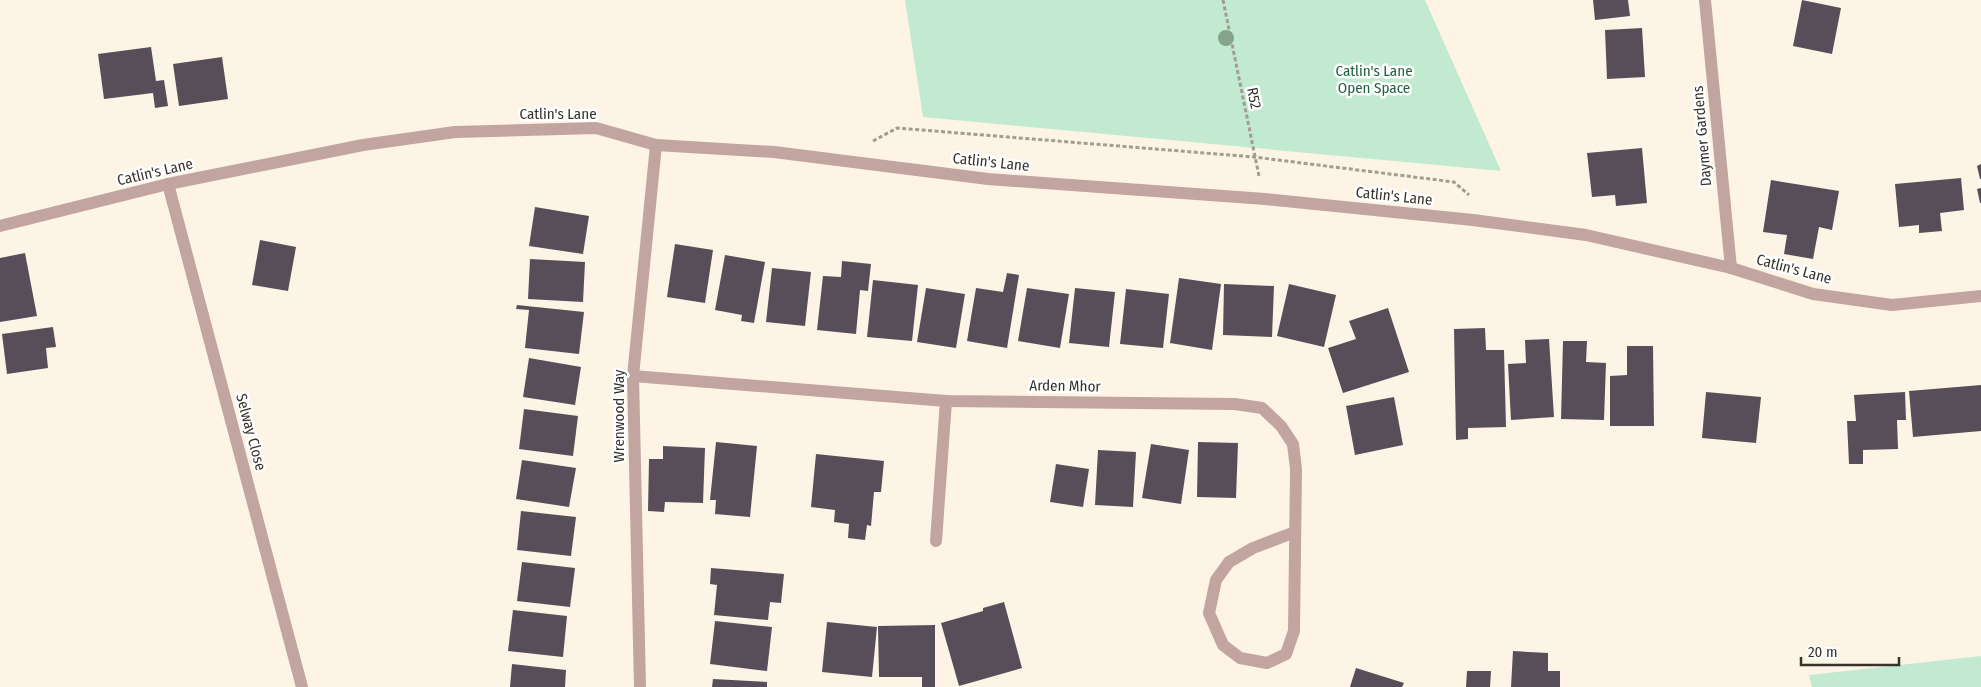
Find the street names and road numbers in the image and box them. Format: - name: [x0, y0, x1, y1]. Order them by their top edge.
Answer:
- street label: Daymer Gardens: [1689, 85, 1715, 187]
- street label: R52: [1243, 86, 1265, 111]
- street label: Catlin's Lane: [519, 105, 597, 123]
- street label: Catlin's Lane: [952, 149, 1030, 175]
- street label: Catlin's Lane: [115, 155, 195, 189]
- street label: Catlin's Lane: [1355, 183, 1433, 209]
- street label: Catlin's Lane: [1754, 250, 1834, 288]
- street label: Wrenwood Way: [610, 369, 628, 463]
- street label: Arden Mhor: [1029, 376, 1102, 396]
- street label: Selway Close: [232, 392, 270, 472]

